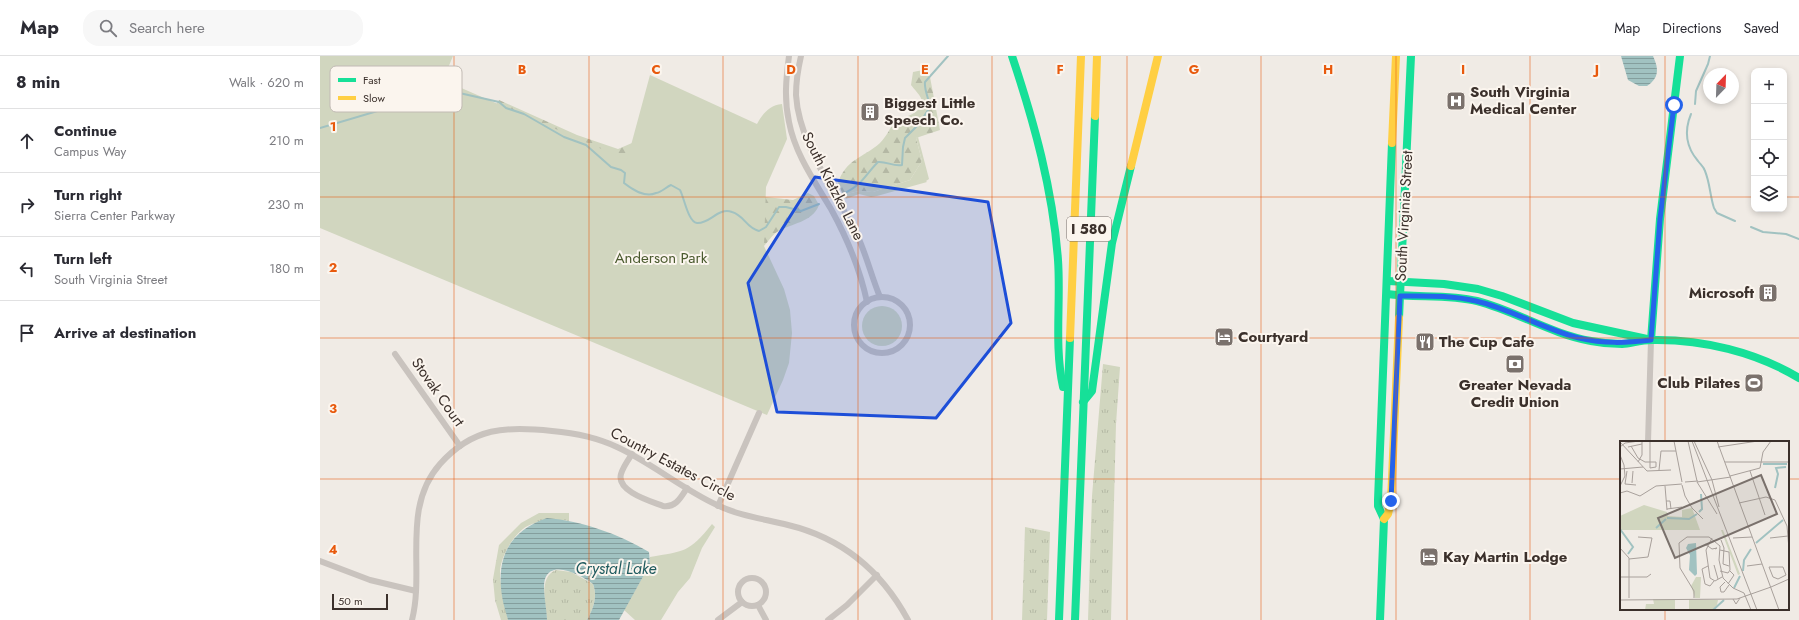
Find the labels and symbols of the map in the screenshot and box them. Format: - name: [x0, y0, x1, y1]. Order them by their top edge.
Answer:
- text: B: [518, 60, 527, 79]
- text: C: [651, 60, 661, 79]
- text: D: [786, 60, 796, 79]
- text: E: [921, 60, 929, 79]
- text: F: [1056, 60, 1064, 79]
- text: G: [1189, 60, 1200, 79]
- text: H: [1323, 60, 1333, 79]
- text: I: [1461, 60, 1465, 79]
- text: J: [1592, 60, 1599, 79]
- legend: [330, 66, 462, 112]
- north arrow: [1703, 68, 1739, 104]
- text: Fast: [363, 72, 381, 88]
- place label: South Virginia Medical Center: [1470, 81, 1578, 120]
- text: Slow: [363, 90, 385, 106]
- hospital icon: South Virginia Medical Center: [1445, 90, 1467, 112]
- place label: Biggest Little Speech Co.: [884, 92, 976, 131]
- route start: [1665, 96, 1683, 114]
- building icon: Biggest Little Speech Co.: [859, 101, 881, 123]
- text: 1: [330, 117, 336, 136]
- street label: South Kietzke Lane: [796, 128, 870, 244]
- street label: South Virginia Street: [1390, 150, 1418, 282]
- road number: I 580: [1067, 217, 1111, 241]
- park label: Anderson Park: [615, 247, 708, 269]
- text: 2: [329, 258, 337, 277]
- place label: Microsoft: [1689, 282, 1754, 304]
- building icon: Microsoft: [1757, 282, 1779, 304]
- hotel icon: Courtyard: [1213, 326, 1235, 348]
- place label: Courtyard: [1238, 326, 1308, 348]
- restaurant icon: The Cup Cafe: [1414, 331, 1436, 353]
- place label: The Cup Cafe: [1439, 331, 1535, 353]
- street label: Stovak Court: [406, 353, 470, 431]
- bank icon: Greater Nevada Credit Union: [1504, 353, 1526, 375]
- place label: Club Pilates: [1657, 372, 1740, 394]
- sports icon: Club Pilates: [1743, 372, 1765, 394]
- place label: Greater Nevada Credit Union: [1459, 374, 1571, 413]
- text: 3: [329, 399, 337, 418]
- street label: Country Estates Circle: [606, 422, 740, 506]
- inset map: [1620, 441, 1789, 610]
- route end: [1382, 492, 1400, 510]
- text: 4: [328, 540, 338, 559]
- hotel icon: Kay Martin Lodge: [1418, 546, 1440, 568]
- place label: Kay Martin Lodge: [1443, 546, 1568, 568]
- water label: Crystal Lake: [576, 557, 656, 580]
- scale bar: [332, 592, 388, 611]

